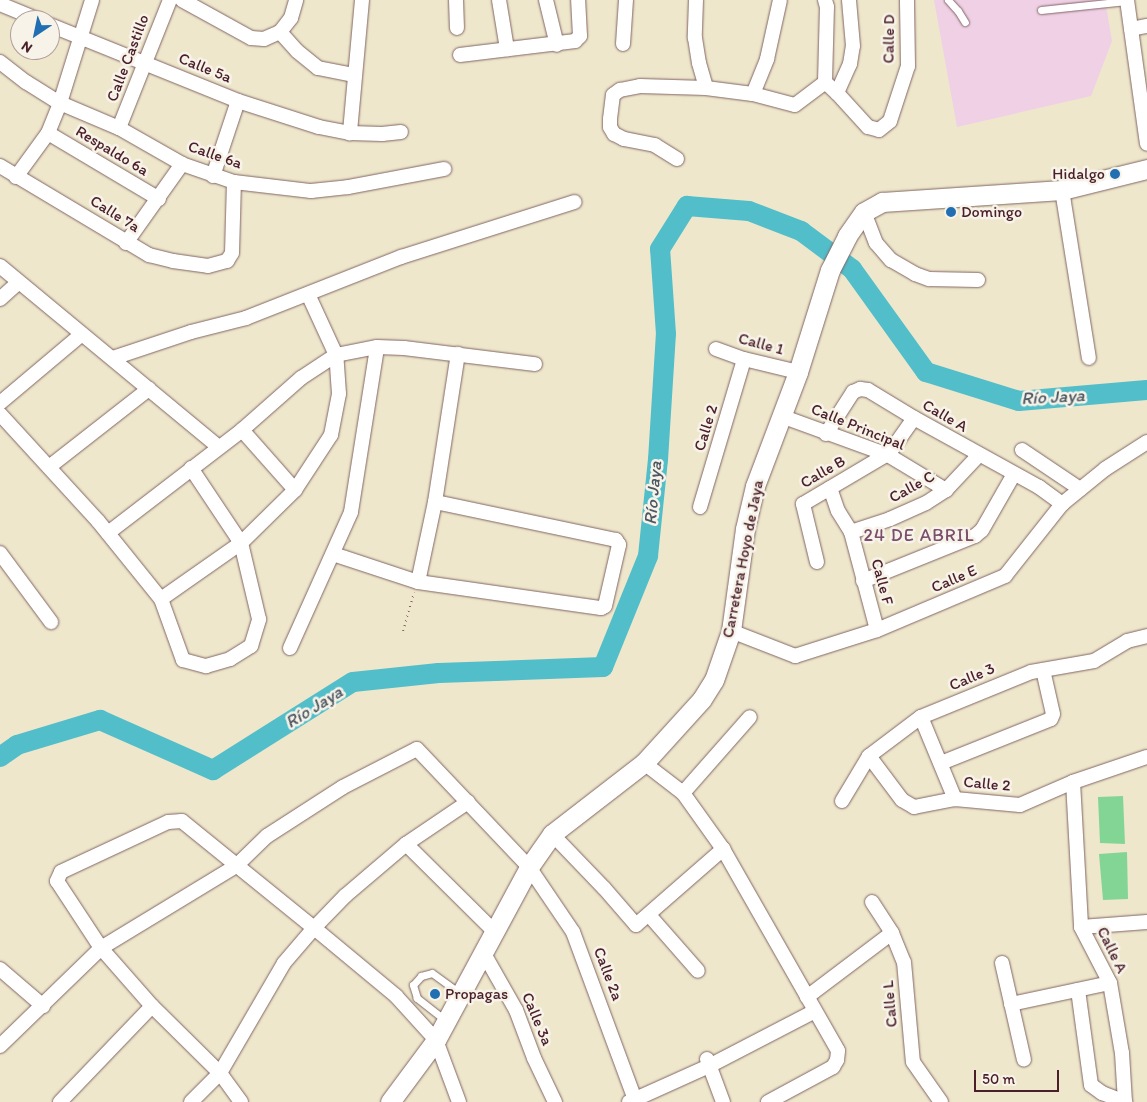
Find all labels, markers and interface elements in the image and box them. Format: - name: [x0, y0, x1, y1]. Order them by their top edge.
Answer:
- north arrow: [10, 10, 60, 60]
- street label: Calle Castillo: [103, 12, 153, 104]
- street label: Calle D: [879, 14, 899, 64]
- text: N: [18, 37, 36, 57]
- street label: Calle 5a: [176, 49, 234, 87]
- street label: Respaldo 6a: [72, 122, 152, 180]
- street label: Calle 6a: [186, 137, 244, 173]
- place label: Hidalgo: [1052, 164, 1105, 184]
- marker: Hidalgo: [1109, 168, 1121, 180]
- street label: Calle 7a: [87, 191, 143, 237]
- place label: Domingo: [961, 202, 1022, 222]
- marker: Domingo: [945, 206, 957, 218]
- street label: Calle 1: [736, 329, 786, 359]
- water label: Río Jaya: [1021, 385, 1085, 409]
- street label: Calle A: [919, 395, 971, 437]
- street label: Calle Principal: [808, 399, 908, 455]
- street label: Calle 2: [690, 403, 722, 453]
- street label: Calle B: [797, 451, 849, 493]
- water label: Río Jaya: [639, 460, 667, 526]
- street label: Calle C: [886, 467, 938, 507]
- street label: Carretera Hoyo de Jaya: [718, 479, 768, 639]
- district label: 24 DE ABRIL: [863, 524, 975, 546]
- street label: Calle F: [867, 557, 897, 607]
- street label: Calle E: [928, 561, 980, 597]
- street label: Calle 3: [946, 659, 998, 695]
- water label: Río Jaya: [281, 681, 347, 733]
- street label: Calle 2: [963, 772, 1011, 796]
- street label: Calle A: [1093, 924, 1131, 976]
- street label: Calle 2a: [589, 945, 627, 1003]
- street label: Calle L: [878, 980, 902, 1028]
- place label: Propagas: [445, 984, 508, 1004]
- marker: Propagas: [429, 988, 441, 1000]
- street label: Calle 3a: [517, 990, 557, 1048]
- scale bar: [977, 1060, 1062, 1092]
- text: 50 m: [982, 1070, 1015, 1088]

